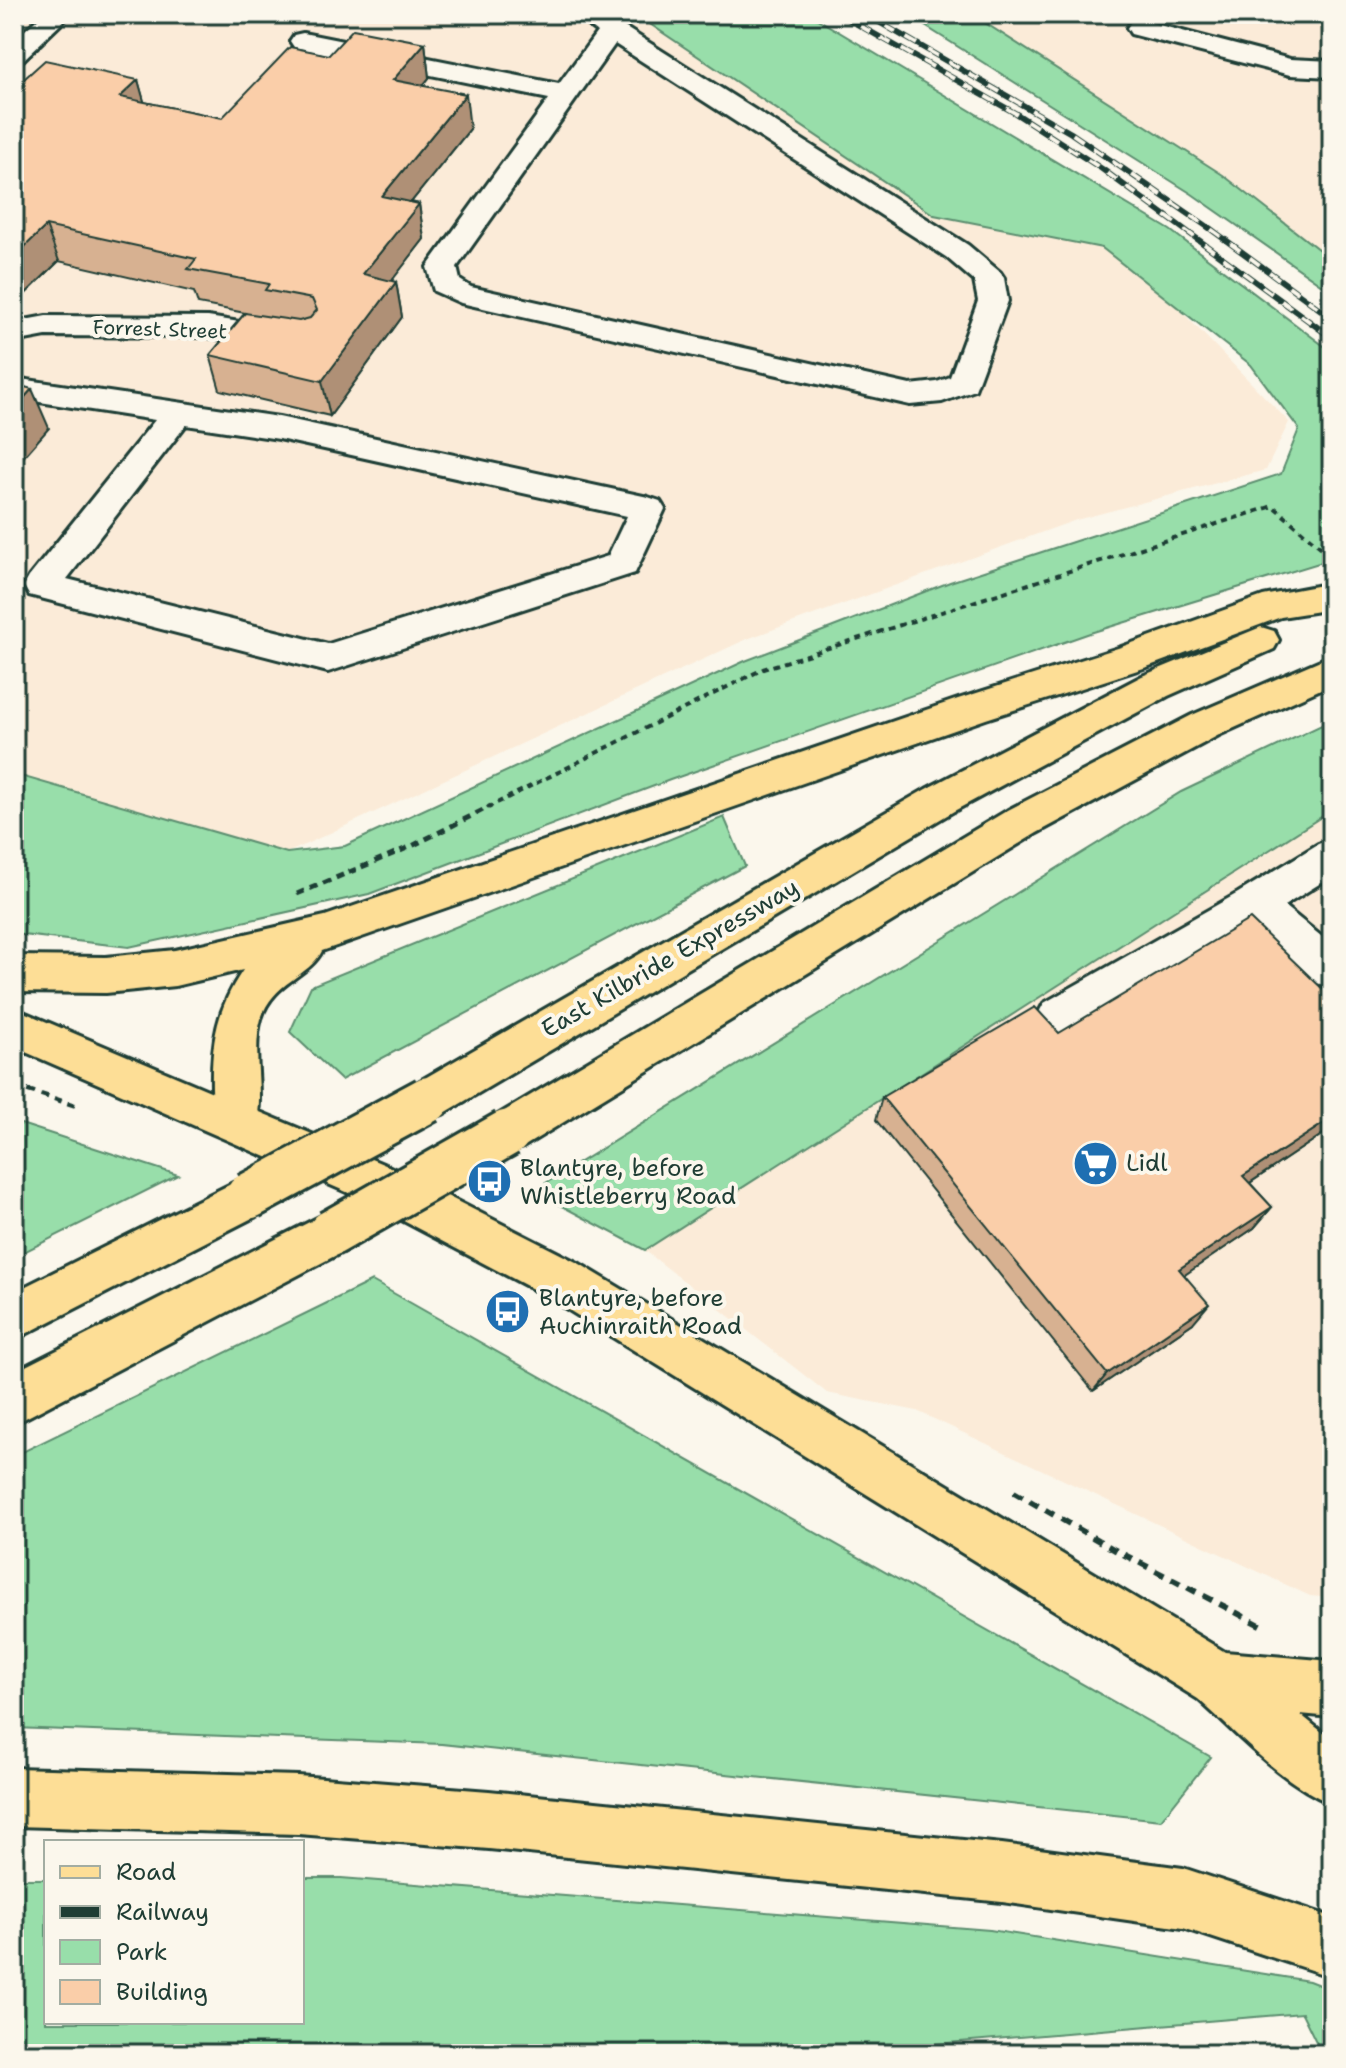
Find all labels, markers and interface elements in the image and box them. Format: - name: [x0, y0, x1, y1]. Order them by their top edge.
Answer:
- street label: Forrest Street: [92, 314, 228, 344]
- street label: East Kilbride Expressway: [536, 871, 804, 1045]
- supermarket icon: Lidl: [1071, 1139, 1119, 1187]
- place label: Lidl: [1126, 1147, 1168, 1179]
- place label: Blantyre, before Whistleberry Road: [520, 1152, 736, 1212]
- bus stop icon: Blantyre, before Whistleberry Road: [465, 1158, 513, 1206]
- place label: Blantyre, before Auchinraith Road: [539, 1282, 742, 1342]
- bus stop icon: Blantyre, before Auchinraith Road: [484, 1288, 532, 1336]
- legend: [44, 1840, 304, 2024]
- text: Road: [116, 1856, 176, 1888]
- text: Railway: [116, 1896, 209, 1928]
- text: Park: [116, 1936, 168, 1968]
- text: Building: [116, 1976, 208, 2008]

